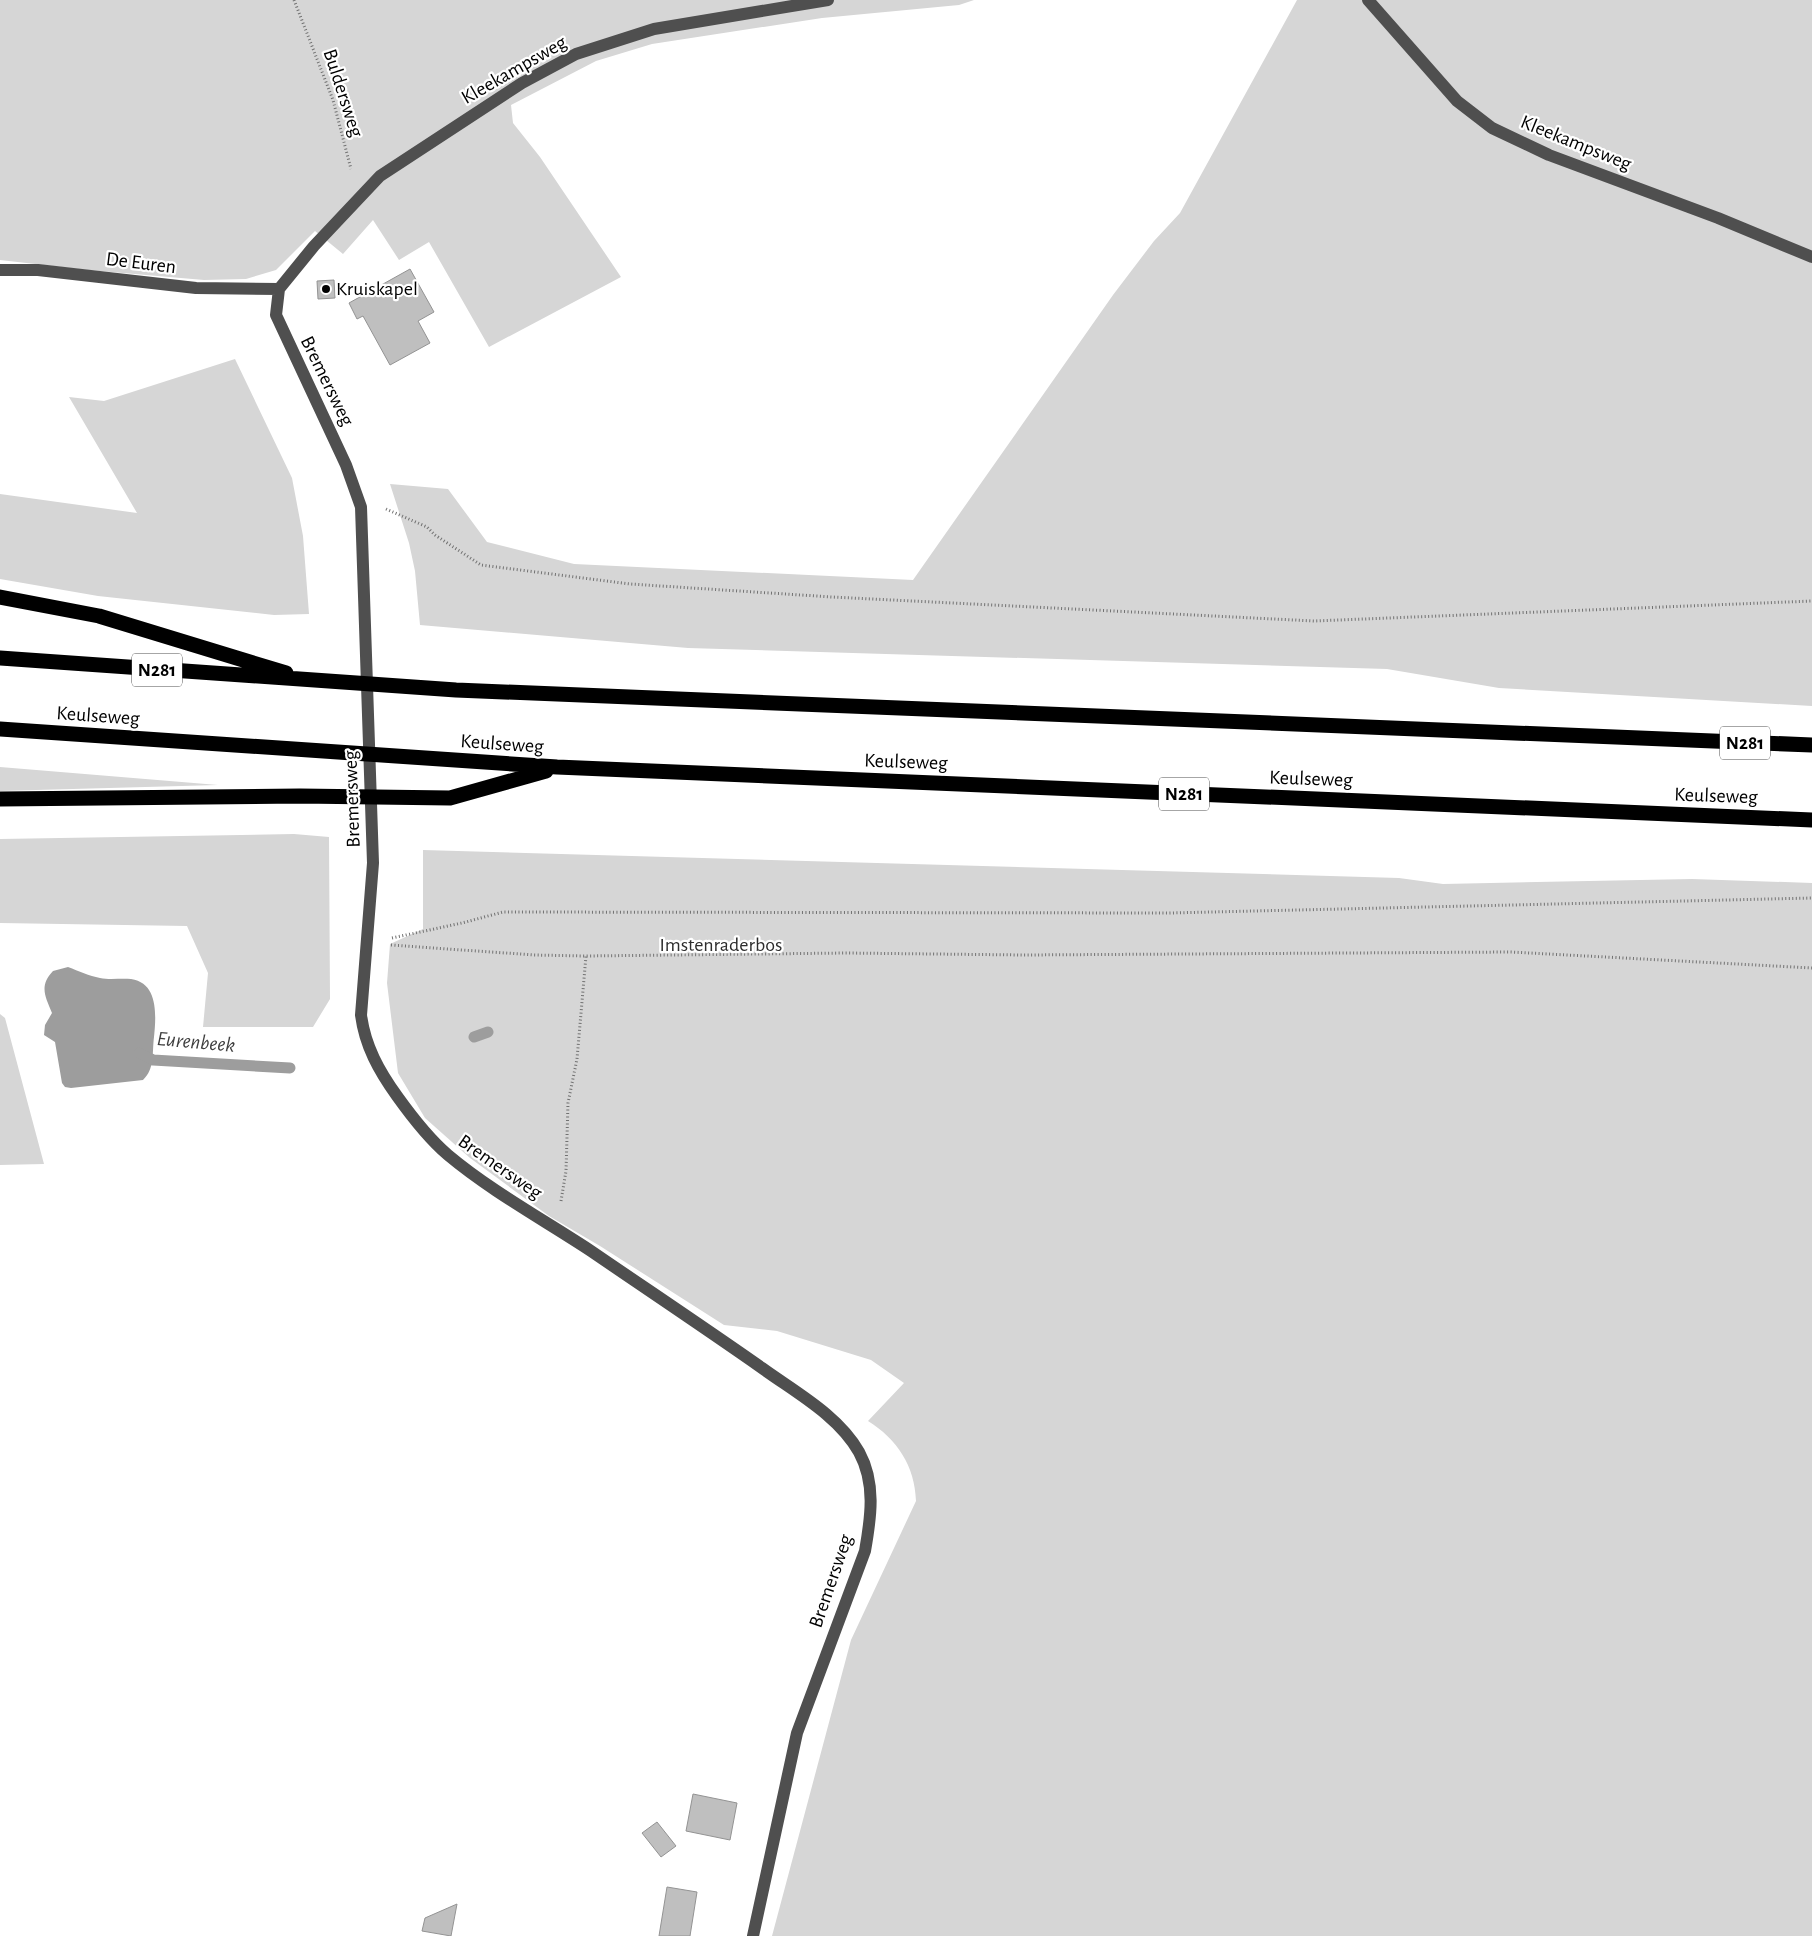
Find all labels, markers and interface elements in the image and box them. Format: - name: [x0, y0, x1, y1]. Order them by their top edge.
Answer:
- street label: Kleekampsweg: [458, 32, 570, 108]
- street label: Buldersweg: [319, 47, 367, 140]
- street label: Kleekampsweg: [1518, 112, 1635, 174]
- street label: De Euren: [105, 249, 177, 277]
- place label: Kruiskapel: [336, 279, 418, 299]
- marker: Kruiskapel: [320, 283, 332, 295]
- street label: Bremersweg: [297, 333, 357, 429]
- road number: N281: [132, 654, 182, 686]
- street label: Keulseweg: [56, 703, 141, 729]
- road number: N281: [1720, 726, 1770, 760]
- street label: Keulseweg: [460, 731, 545, 757]
- street label: Bremersweg: [340, 750, 364, 848]
- street label: Keulseweg: [864, 751, 948, 773]
- street label: Keulseweg: [1269, 768, 1353, 790]
- road number: N281: [1159, 778, 1209, 811]
- street label: Keulseweg: [1674, 785, 1758, 807]
- park label: Imstenraderbos: [659, 935, 783, 955]
- water label: Eurenbeek: [156, 1028, 236, 1056]
- street label: Bremersweg: [454, 1131, 546, 1203]
- street label: Bremersweg: [806, 1532, 856, 1630]

